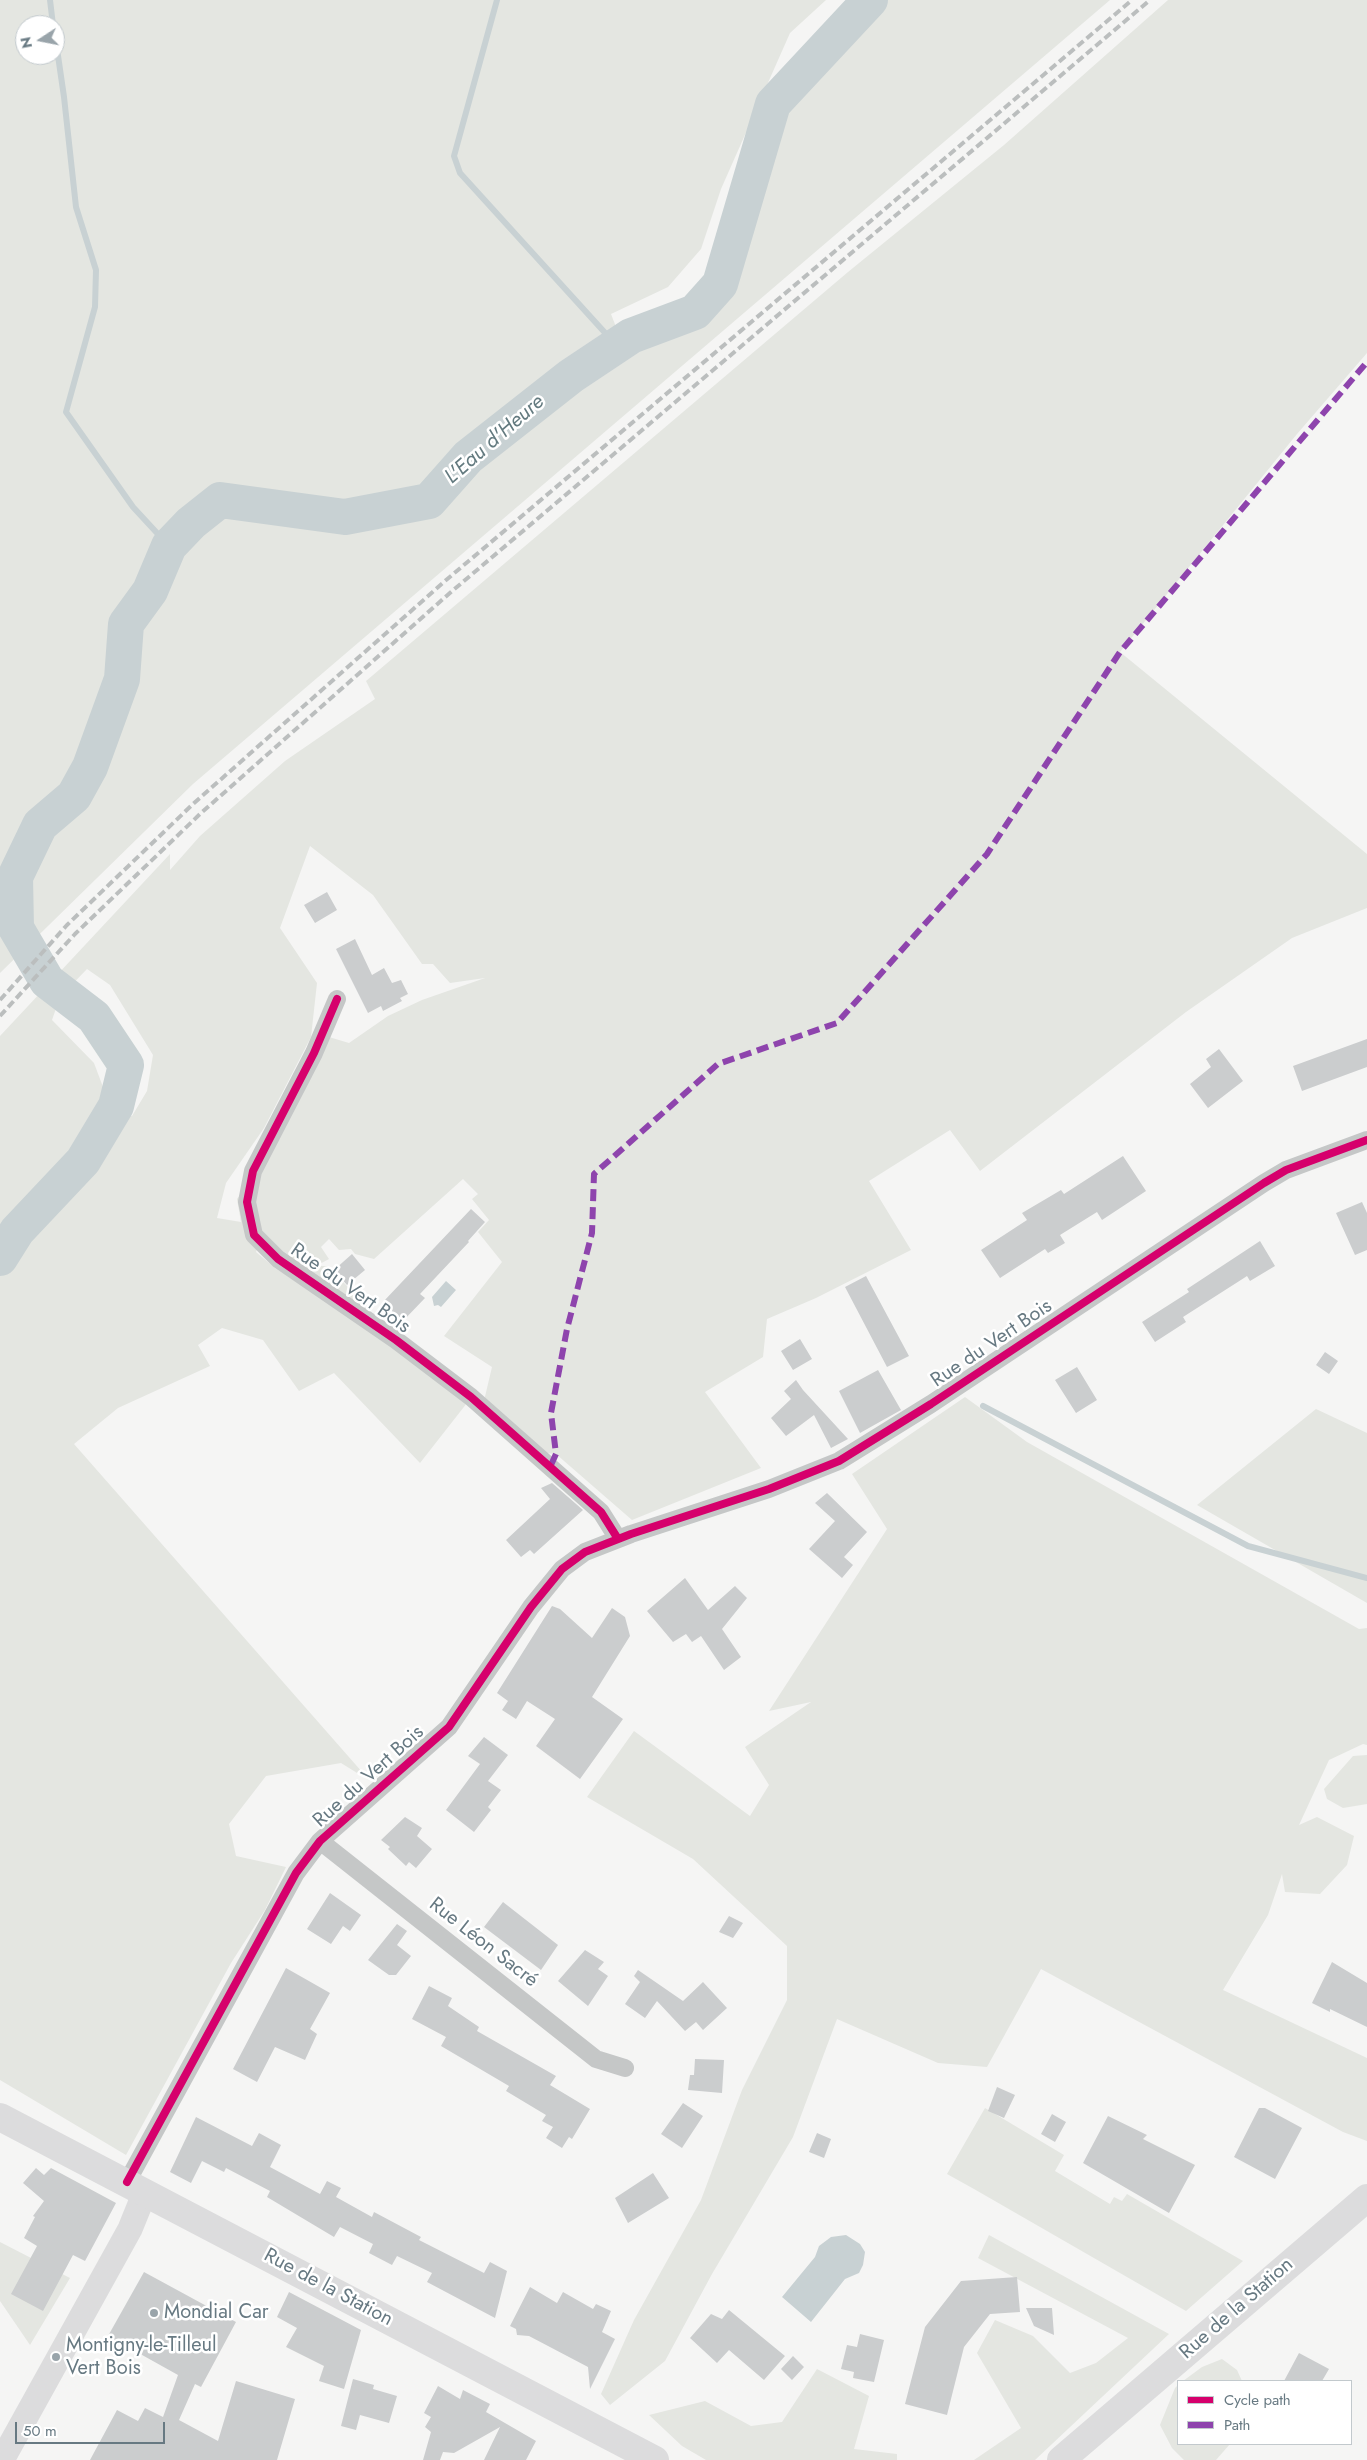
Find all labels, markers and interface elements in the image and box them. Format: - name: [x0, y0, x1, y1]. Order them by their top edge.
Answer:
- north arrow: [15, 15, 65, 65]
- text: N: [15, 35, 37, 50]
- water label: L'Eau d'Heure: [440, 390, 550, 490]
- street label: Rue du Vert Bois: [285, 1239, 415, 1339]
- street label: Rue du Vert Bois: [927, 1295, 1057, 1393]
- street label: Rue du Vert Bois: [309, 1721, 429, 1833]
- street label: Rue Léon Sacré: [424, 1893, 542, 1993]
- street label: Rue de la Station: [259, 2244, 397, 2332]
- street label: Rue de la Station: [1175, 2253, 1299, 2365]
- place label: Mondial Car: [164, 2301, 269, 2325]
- marker: Mondial Car: [148, 2307, 160, 2319]
- place label: Montigny-le-Tilleul Vert Bois: [66, 2334, 217, 2381]
- marker: Montigny-le-Tilleul Vert Bois: [50, 2351, 62, 2363]
- legend: [1177, 2380, 1352, 2445]
- text: Cycle path: [1224, 2389, 1291, 2411]
- scale bar: [18, 2412, 168, 2444]
- text: Path: [1224, 2414, 1250, 2436]
- text: 50 m: [23, 2420, 57, 2442]

